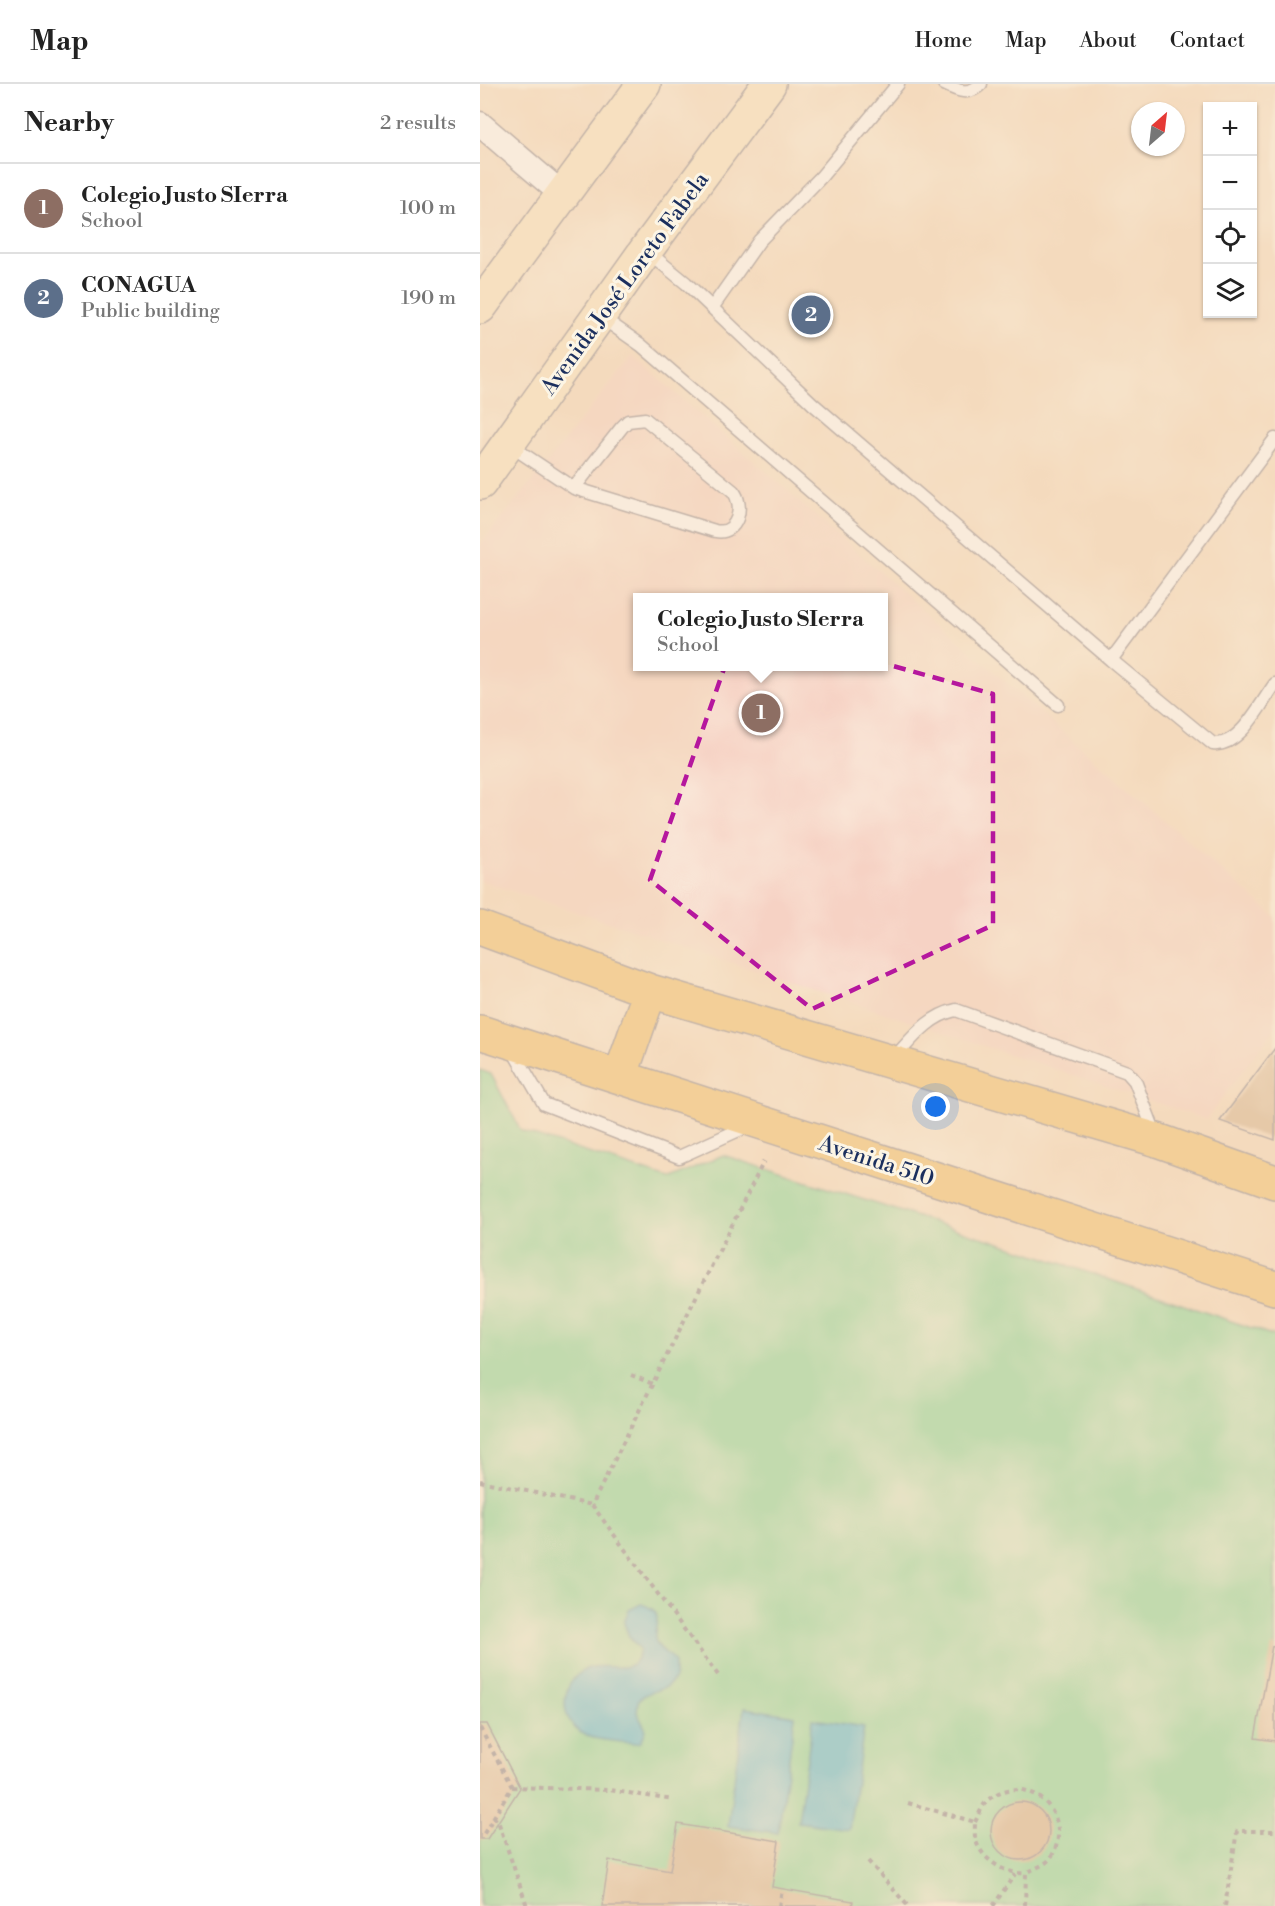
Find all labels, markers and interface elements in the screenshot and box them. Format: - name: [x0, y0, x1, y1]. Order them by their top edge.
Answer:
- text: Map: [30, 24, 89, 59]
- text: Home: [915, 28, 972, 54]
- text: Map: [1005, 28, 1047, 54]
- text: About: [1080, 28, 1137, 54]
- text: Contact: [1170, 28, 1245, 54]
- north arrow: [1131, 102, 1185, 156]
- map controls: [1203, 102, 1257, 318]
- button: +: [1203, 102, 1257, 156]
- text: Nearby: [24, 107, 114, 139]
- text: 2 results: [380, 111, 456, 136]
- button: −: [1203, 156, 1257, 210]
- street label: Avenida José Loreto Fabela: [535, 167, 716, 401]
- text: Colegio Justo SIerra: [81, 182, 288, 209]
- text: 1: [39, 196, 48, 221]
- text: 100 m: [400, 196, 456, 221]
- text: School: [81, 209, 143, 234]
- button: locate: [1203, 210, 1257, 264]
- button: layers: [1203, 264, 1257, 318]
- text: CONAGUA: [81, 272, 196, 299]
- text: 2: [37, 286, 50, 311]
- text: 190 m: [401, 286, 456, 311]
- pin: 2: [792, 292, 830, 338]
- text: Public building: [81, 299, 220, 324]
- popup: [633, 593, 888, 671]
- text: Colegio Justo SIerra: [657, 606, 864, 633]
- text: School: [657, 633, 719, 658]
- pin: 1: [742, 690, 780, 736]
- your location: [921, 1092, 950, 1121]
- street label: Avenida 510: [814, 1130, 938, 1193]

